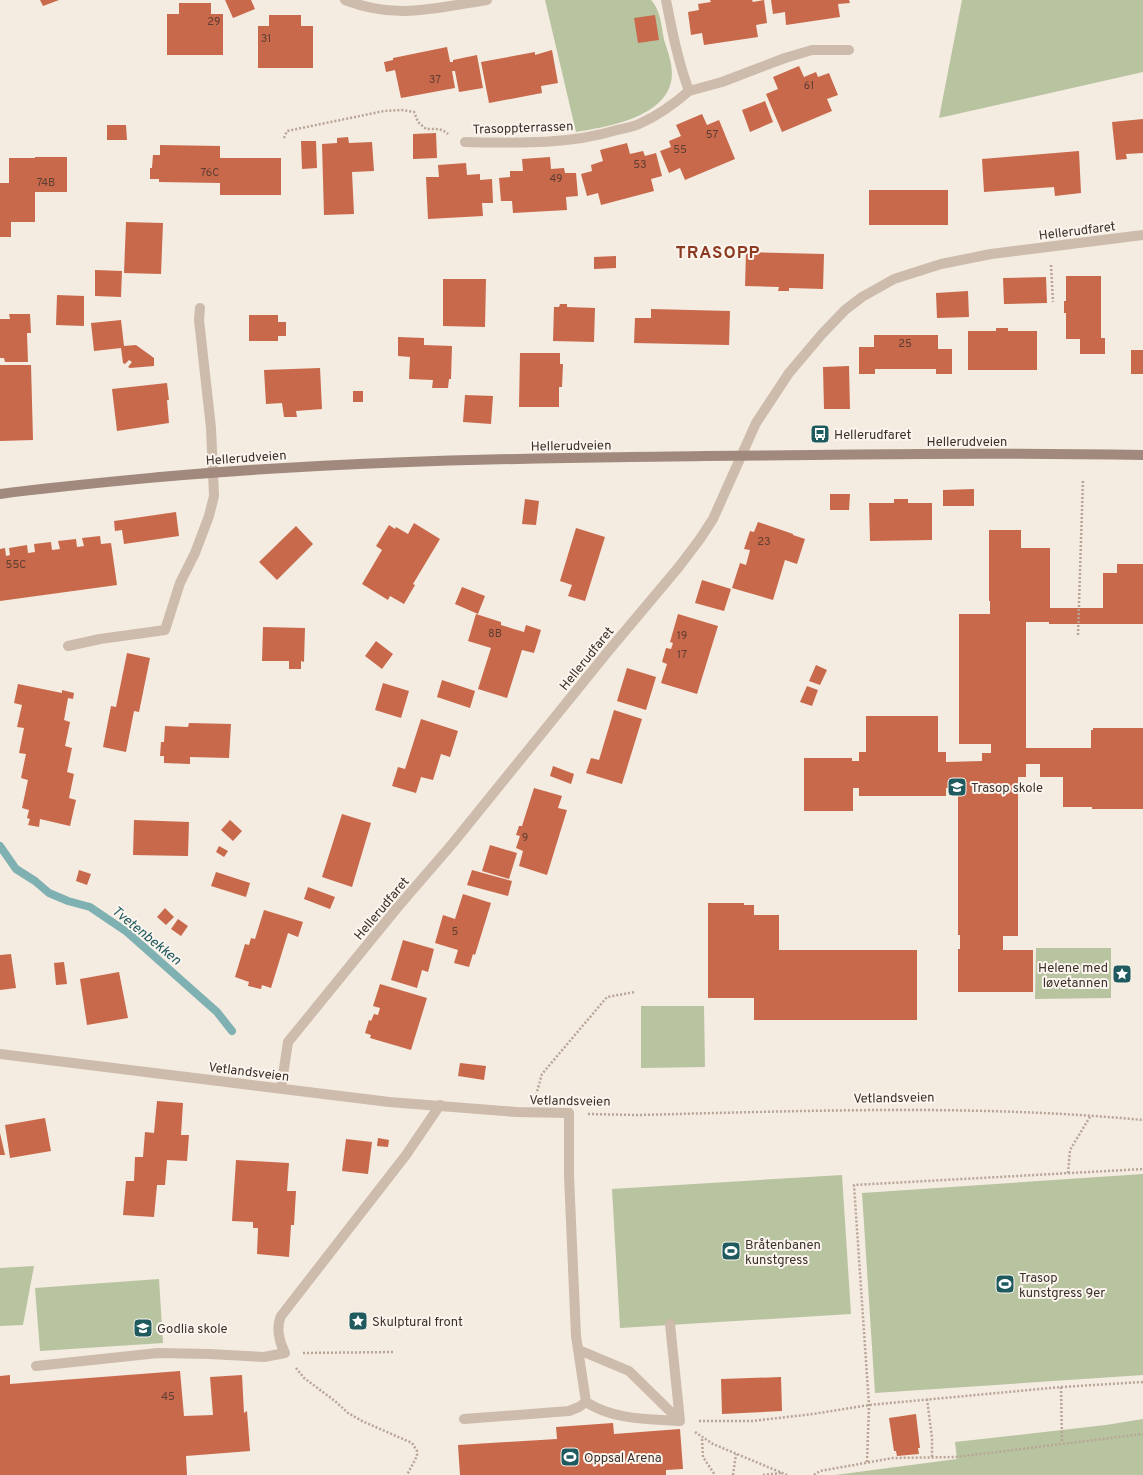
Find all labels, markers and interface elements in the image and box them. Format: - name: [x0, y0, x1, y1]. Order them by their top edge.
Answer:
- house number: 29: [207, 15, 221, 29]
- house number: 31: [261, 32, 271, 46]
- house number: 37: [429, 73, 441, 87]
- house number: 61: [804, 79, 814, 93]
- street label: Trasoppterrassen: [472, 119, 574, 139]
- house number: 57: [706, 128, 718, 142]
- house number: 55: [673, 143, 687, 157]
- house number: 53: [633, 158, 647, 172]
- house number: 76C: [201, 166, 219, 180]
- house number: 49: [549, 172, 563, 186]
- house number: 74B: [37, 176, 55, 190]
- street label: Hellerudfaret: [1038, 219, 1117, 245]
- district label: TRASOPP: [676, 243, 760, 265]
- house number: 25: [898, 337, 912, 351]
- bus stop icon: Hellerudfaret: [809, 423, 831, 445]
- place label: Hellerudfaret: [834, 428, 911, 444]
- street label: Hellerudveien: [927, 435, 1007, 451]
- street label: Hellerudveien: [530, 438, 612, 456]
- street label: Hellerudveien: [205, 448, 287, 470]
- house number: 23: [757, 535, 771, 549]
- house number: 55C: [6, 558, 26, 572]
- street label: Hellerudfaret: [557, 624, 618, 694]
- house number: 8B: [488, 627, 502, 641]
- house number: 19: [677, 629, 687, 643]
- house number: 17: [677, 648, 687, 662]
- school or university icon: Trasop skole: [946, 776, 968, 798]
- place label: Trasop skole: [971, 781, 1043, 797]
- house number: 9: [522, 831, 528, 845]
- street label: Hellerudfaret: [352, 874, 414, 944]
- water label: Tvetenbekken: [108, 903, 184, 970]
- house number: 5: [452, 925, 459, 939]
- place label: Helene med løvetannen: [1038, 961, 1108, 992]
- place icon: Helene med løvetannen: [1111, 963, 1133, 985]
- street label: Vetlandsveien: [207, 1060, 290, 1086]
- street label: Vetlandsveien: [853, 1090, 935, 1108]
- street label: Vetlandsveien: [529, 1093, 611, 1111]
- place label: Bråtenbanen kunstgress: [745, 1238, 821, 1269]
- sports icon: Bråtenbanen kunstgress: [720, 1240, 742, 1262]
- place label: Trasop kunstgress 9er: [1019, 1271, 1105, 1302]
- sports icon: Trasop kunstgress 9er: [994, 1273, 1016, 1295]
- place icon: Skulptural front: [347, 1310, 369, 1332]
- place label: Skulptural front: [372, 1315, 463, 1331]
- school or university icon: Godlia skole: [132, 1317, 154, 1339]
- place label: Godlia skole: [157, 1322, 228, 1338]
- house number: 45: [161, 1390, 175, 1404]
- sports icon: Oppsal Arena: [559, 1446, 581, 1468]
- place label: Oppsal Arena: [584, 1451, 662, 1467]

